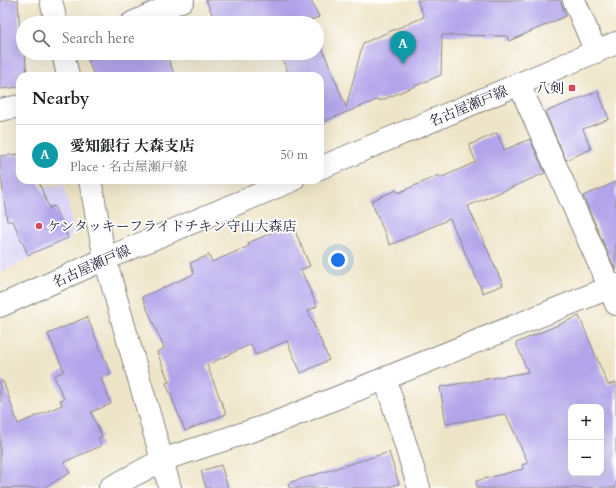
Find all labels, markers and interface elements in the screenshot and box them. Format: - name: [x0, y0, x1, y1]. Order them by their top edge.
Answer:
- search box: [16, 16, 324, 60]
- icon: search: [30, 27, 52, 49]
- text: Search here: [62, 28, 135, 48]
- pin: A: [390, 31, 416, 64]
- place label: 八剣: [536, 79, 564, 98]
- street label: 名古屋瀬戸線: [426, 81, 511, 132]
- marker: 八剣: [567, 83, 577, 93]
- text: Nearby: [32, 87, 89, 110]
- text: 愛知銀行 大森支店: [70, 136, 194, 156]
- text: A: [40, 146, 50, 164]
- text: 50 m: [280, 146, 308, 164]
- text: Place · 名古屋瀬戸線: [70, 158, 187, 176]
- place label: ケンタッキーフライドチキン守山大森店: [47, 217, 296, 236]
- marker: ケンタッキーフライドチキン守山大森店: [34, 221, 44, 231]
- street label: 名古屋瀬戸線: [49, 241, 133, 292]
- your location: [328, 250, 348, 270]
- map controls: [568, 404, 604, 476]
- button: +: [568, 404, 604, 440]
- button: −: [568, 440, 604, 476]

